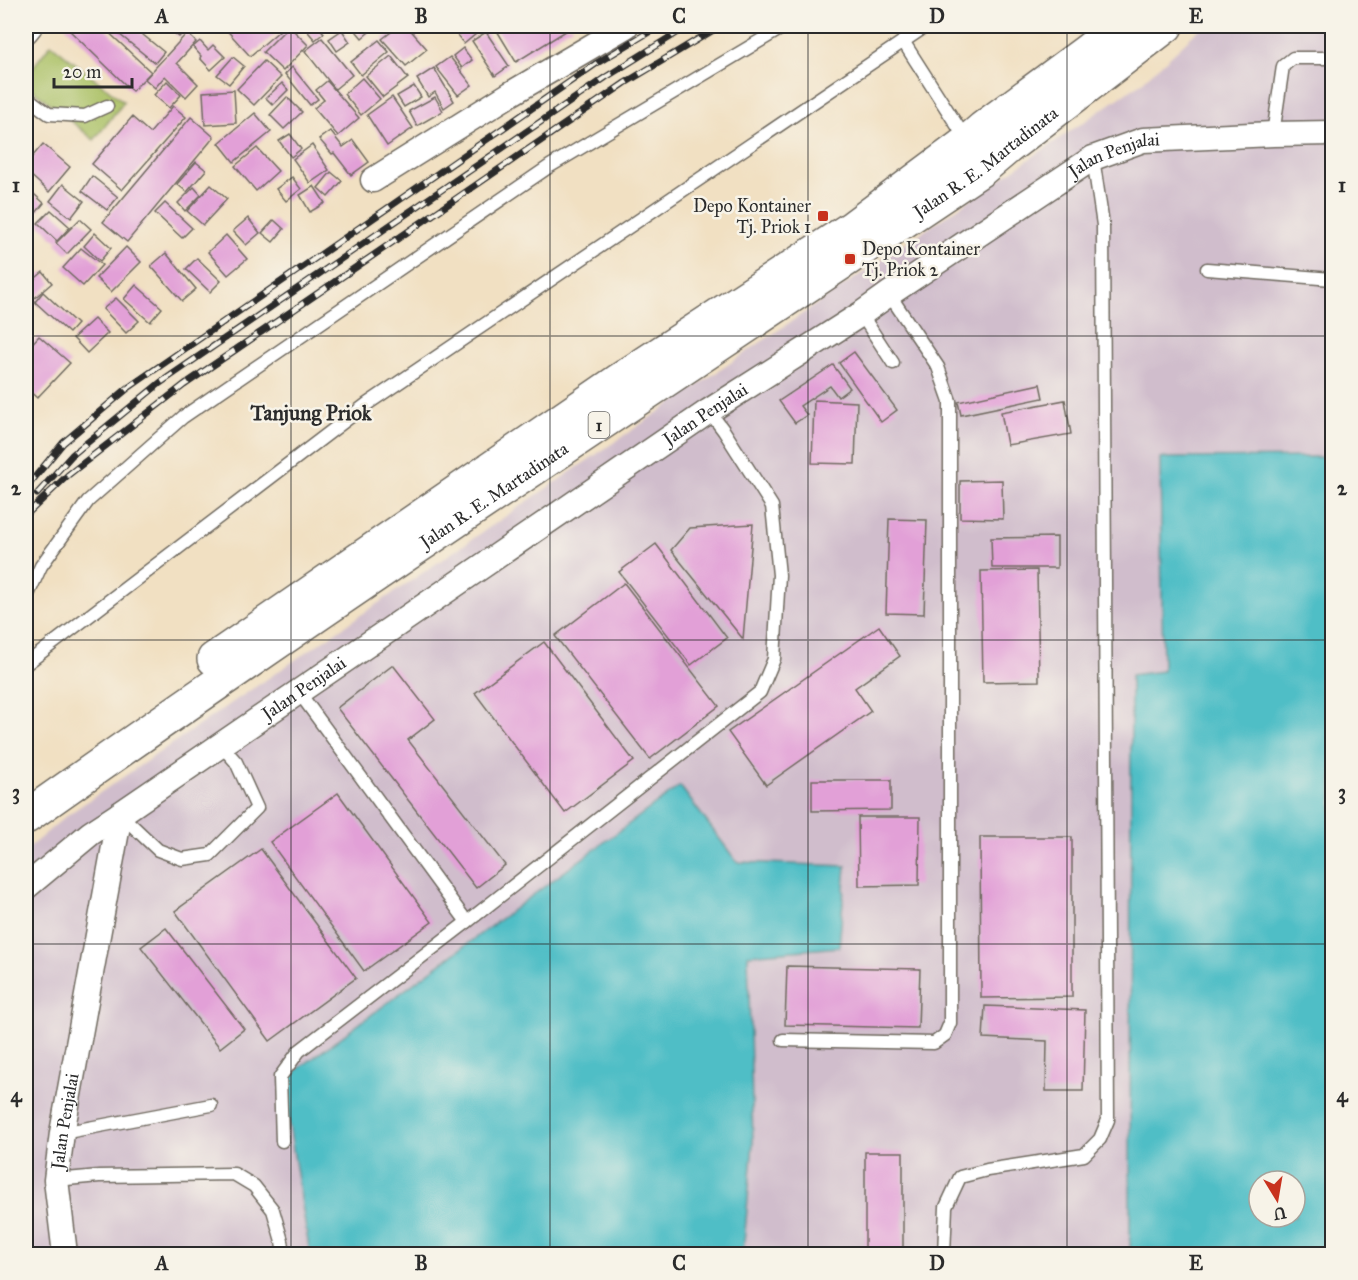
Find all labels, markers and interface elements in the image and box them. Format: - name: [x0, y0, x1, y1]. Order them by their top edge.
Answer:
- text: A: [153, 4, 169, 28]
- text: B: [414, 4, 428, 28]
- text: C: [672, 4, 686, 28]
- text: D: [929, 4, 945, 28]
- text: E: [1189, 4, 1204, 28]
- scale bar: [54, 51, 132, 89]
- text: 20 m: [63, 61, 101, 83]
- street label: Jalan R. E. Martadinata: [908, 102, 1063, 225]
- street label: Jalan Penjalai: [1063, 128, 1160, 184]
- text: 1: [12, 173, 20, 197]
- text: 1: [1338, 173, 1346, 197]
- place label: Depo Kontainer Tj. Priok 1: [693, 195, 811, 238]
- marker: Depo Kontainer Tj. Priok 1: [816, 209, 830, 223]
- place label: Depo Kontainer Tj. Priok 2: [862, 238, 980, 281]
- marker: Depo Kontainer Tj. Priok 2: [843, 252, 857, 266]
- street label: Jalan Penjalai: [657, 378, 752, 452]
- district label: Tanjung Priok: [249, 400, 373, 426]
- road number: 1: [588, 412, 610, 438]
- street label: Jalan R. E. Martadinata: [414, 437, 573, 555]
- text: 2: [11, 476, 22, 500]
- text: 2: [1337, 476, 1348, 500]
- street label: Jalan Penjalai: [256, 652, 350, 727]
- text: 3: [12, 780, 20, 805]
- text: 3: [1338, 780, 1346, 805]
- street label: Jalan Penjalai: [46, 1071, 84, 1173]
- text: 4: [10, 1083, 22, 1108]
- text: 4: [1336, 1083, 1348, 1108]
- north arrow: [1247, 1169, 1307, 1229]
- text: U: [1271, 1203, 1288, 1224]
- text: A: [153, 1251, 169, 1275]
- text: B: [414, 1251, 428, 1275]
- text: C: [672, 1251, 686, 1275]
- text: D: [929, 1251, 945, 1275]
- text: E: [1189, 1251, 1204, 1275]

